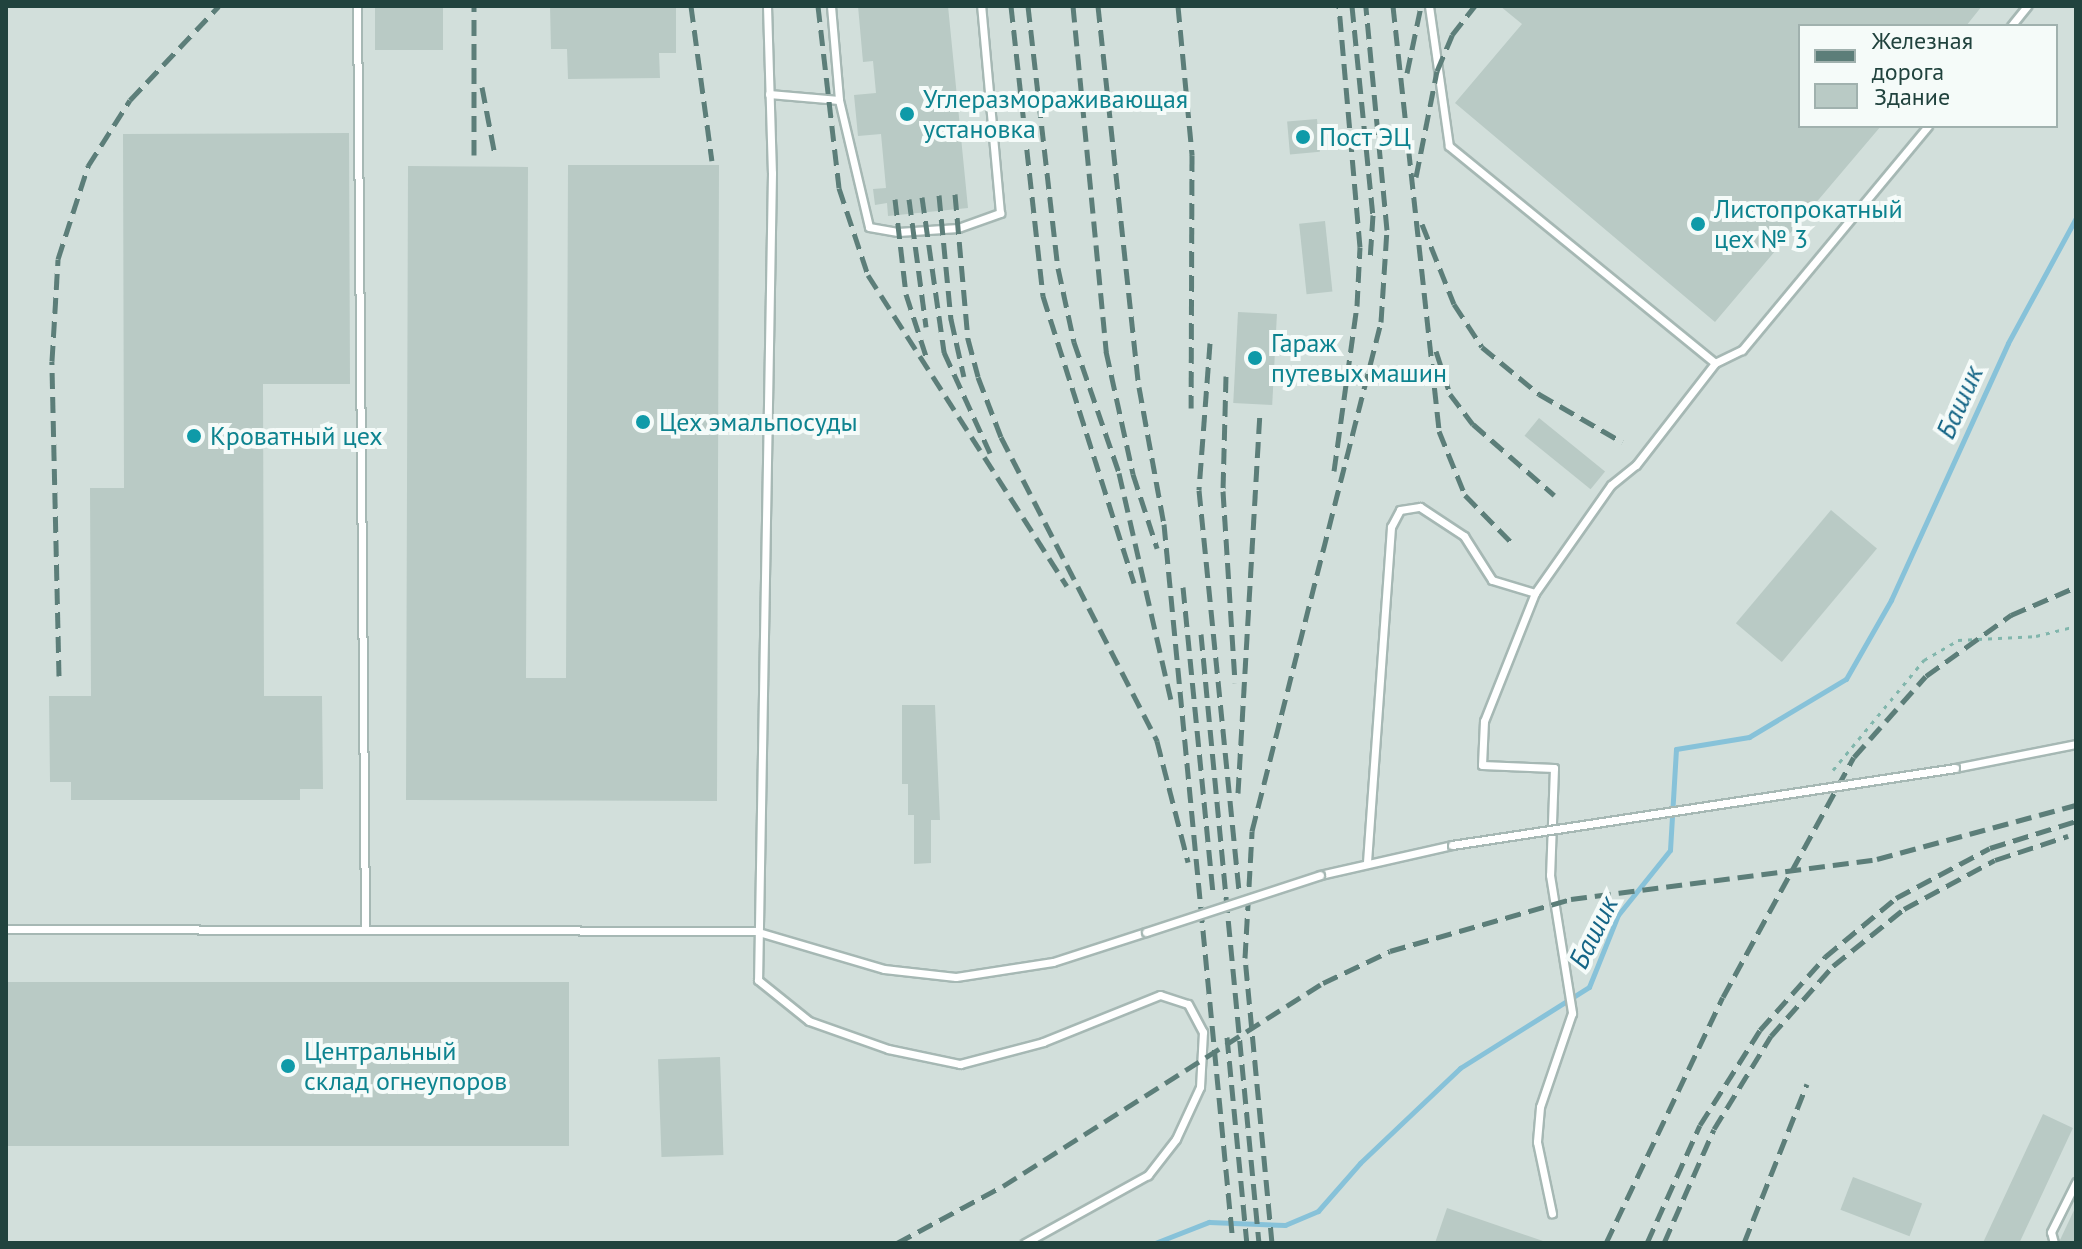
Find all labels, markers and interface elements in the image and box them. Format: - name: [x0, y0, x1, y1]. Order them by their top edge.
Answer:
- legend: [1798, 24, 2058, 128]
- text: Железная дорога: [1872, 25, 1973, 87]
- text: Здание: [1874, 81, 1950, 112]
- place label: Углеразмораживающая установка: [923, 83, 1188, 144]
- marker: Углеразмораживающая установка: [898, 105, 916, 123]
- place label: Поcт ЭЦ: [1319, 121, 1412, 153]
- marker: Поcт ЭЦ: [1294, 128, 1312, 146]
- place label: Листопрокатный цех № 3: [1714, 193, 1903, 254]
- marker: Листопрокатный цех № 3: [1689, 215, 1707, 233]
- place label: Гараж путевых машин: [1271, 327, 1448, 388]
- marker: Гараж путевых машин: [1246, 349, 1264, 367]
- water label: Башик: [1928, 360, 1990, 444]
- place label: Цех эмальпосуды: [659, 406, 858, 438]
- marker: Цех эмальпосуды: [634, 413, 652, 431]
- place label: Кроватный цех: [210, 420, 383, 452]
- marker: Кроватный цех: [185, 427, 203, 445]
- water label: Башик: [1561, 890, 1625, 974]
- place label: Центральный склад огнеупоров: [304, 1035, 507, 1096]
- marker: Центральный склад огнеупоров: [279, 1057, 297, 1075]

